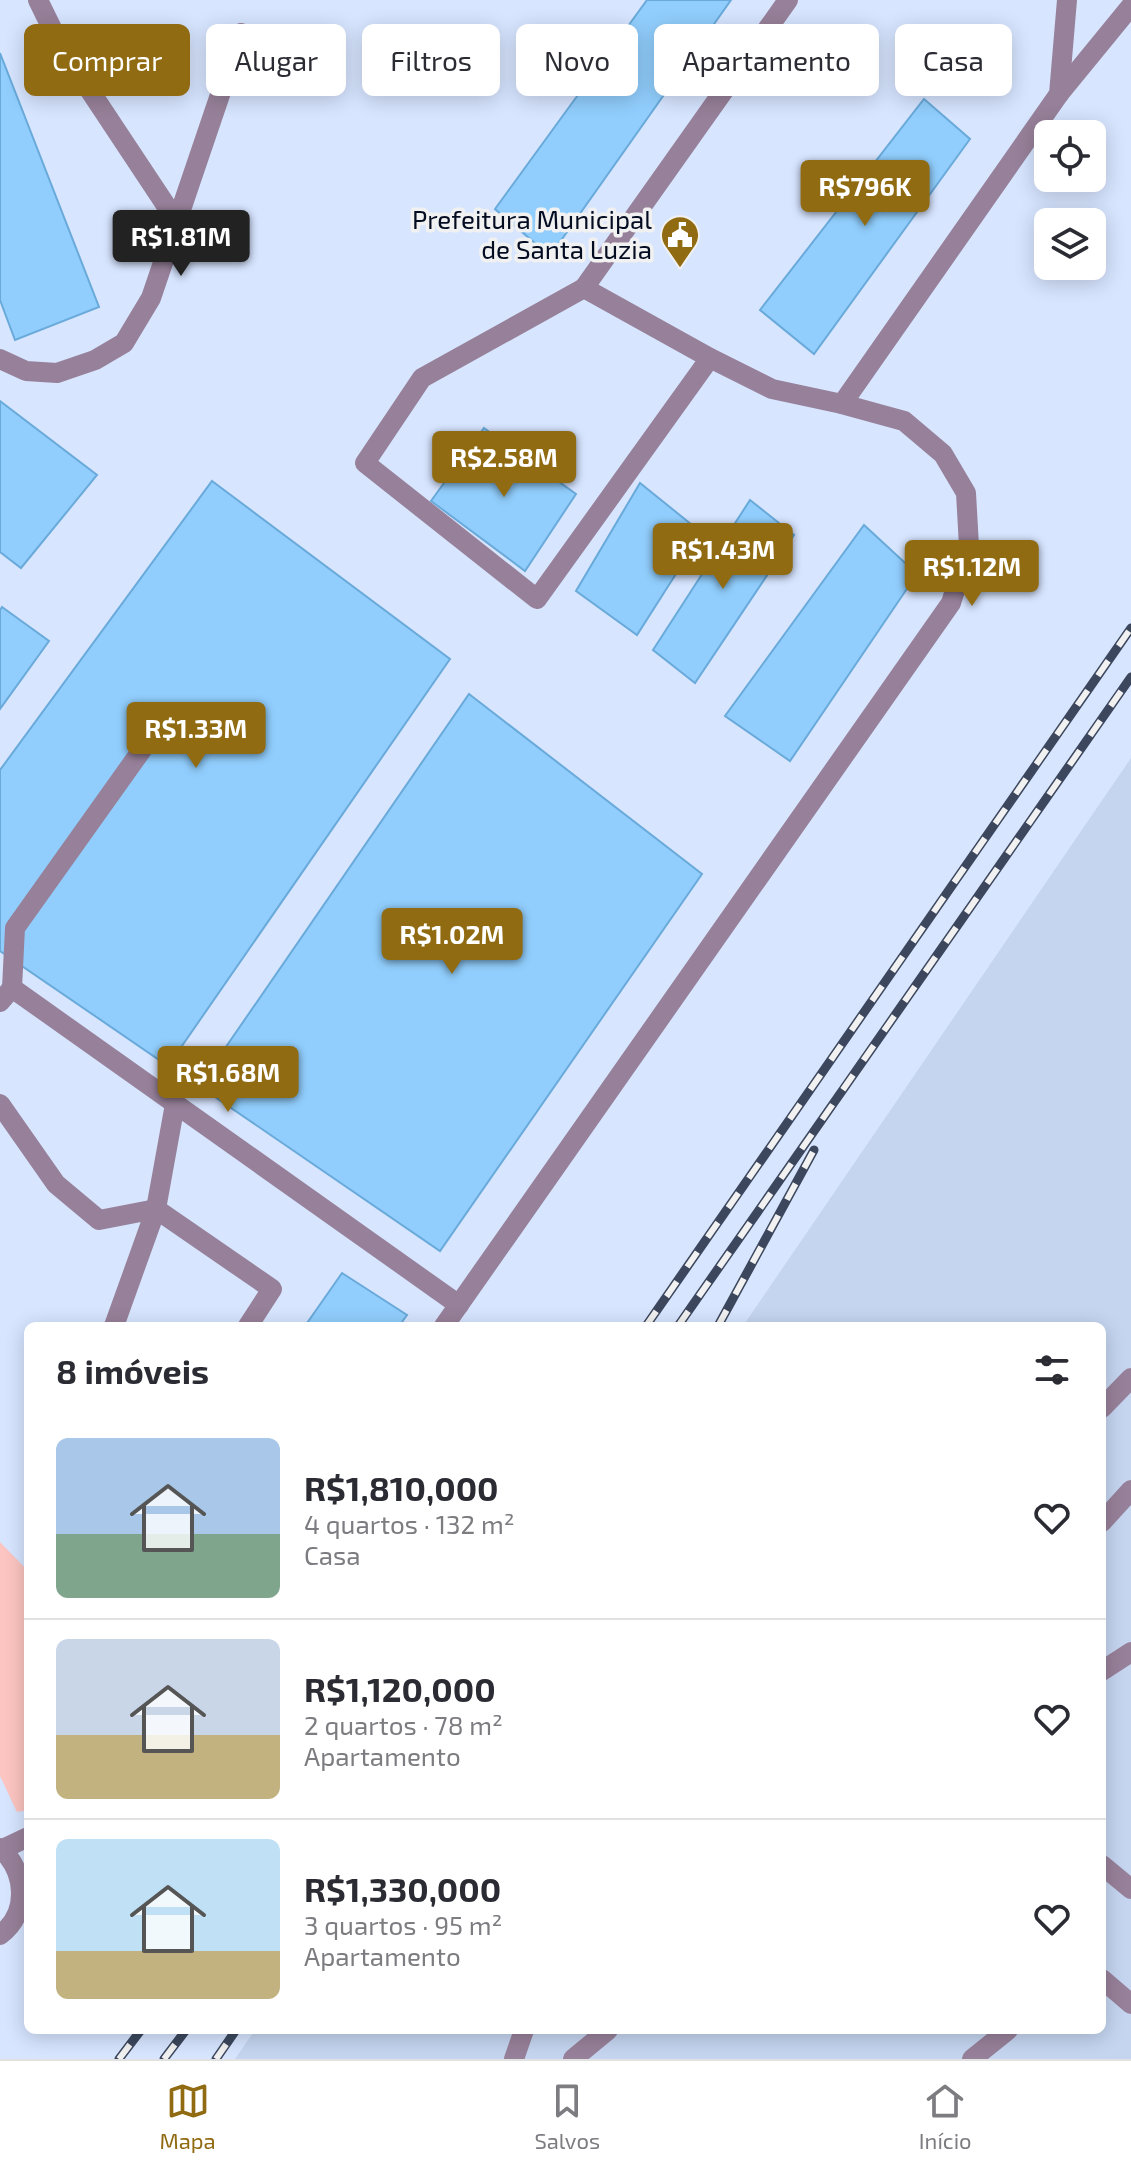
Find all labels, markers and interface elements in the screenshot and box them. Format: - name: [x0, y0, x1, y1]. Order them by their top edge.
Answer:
- chip: Comprar: [24, 24, 190, 96]
- chip: Alugar: [206, 24, 346, 96]
- chip: Filtros: [362, 24, 500, 96]
- chip: Novo: [516, 24, 638, 96]
- chip: Apartamento: [654, 24, 879, 96]
- chip: Casa: [895, 24, 1012, 96]
- map controls: [1034, 120, 1106, 280]
- button: locate: [1034, 120, 1106, 192]
- pin: R$796K: [800, 160, 930, 228]
- text: R$796K: [819, 170, 911, 201]
- place label: Prefeitura Municipal de Santa Luzia: [412, 203, 652, 264]
- button: layers: [1034, 208, 1106, 280]
- pin: R$1.81M: [107, 210, 255, 278]
- public building icon: Prefeitura Municipal de Santa Luzia: [659, 214, 701, 269]
- text: R$1.81M: [131, 220, 231, 251]
- pin: R$2.58M: [430, 431, 578, 499]
- text: R$2.58M: [450, 441, 558, 472]
- pin: R$1.43M: [649, 523, 797, 591]
- text: R$1.43M: [671, 533, 775, 564]
- pin: R$1.12M: [898, 540, 1046, 608]
- text: R$1.12M: [923, 550, 1021, 581]
- pin: R$1.33M: [122, 702, 270, 770]
- text: R$1.33M: [145, 712, 247, 743]
- pin: R$1.02M: [378, 908, 526, 976]
- text: R$1.02M: [400, 918, 504, 949]
- pin: R$1.68M: [154, 1046, 302, 1114]
- text: R$1.68M: [176, 1056, 280, 1087]
- icon: filters: [1030, 1348, 1074, 1392]
- text: 8 imóveis: [56, 1350, 209, 1391]
- text: R$1,810,000: [304, 1467, 499, 1508]
- icon: home: [120, 1470, 216, 1566]
- icon: heart: [1030, 1496, 1074, 1540]
- text: 4 quartos · 132 m²: [304, 1508, 515, 1539]
- text: Casa: [304, 1539, 361, 1570]
- text: R$1,120,000: [304, 1668, 496, 1709]
- icon: home: [120, 1671, 216, 1767]
- icon: heart: [1030, 1697, 1074, 1741]
- text: 2 quartos · 78 m²: [304, 1709, 503, 1740]
- text: Apartamento: [304, 1740, 461, 1771]
- text: R$1,330,000: [304, 1868, 501, 1909]
- icon: home: [120, 1871, 216, 1967]
- icon: heart: [1030, 1897, 1074, 1941]
- text: 3 quartos · 95 m²: [304, 1909, 502, 1940]
- text: Apartamento: [304, 1940, 461, 1971]
- tab: Mapa: [159, 2079, 216, 2153]
- tab: Salvos: [534, 2079, 600, 2153]
- tab: Início: [919, 2079, 972, 2153]

